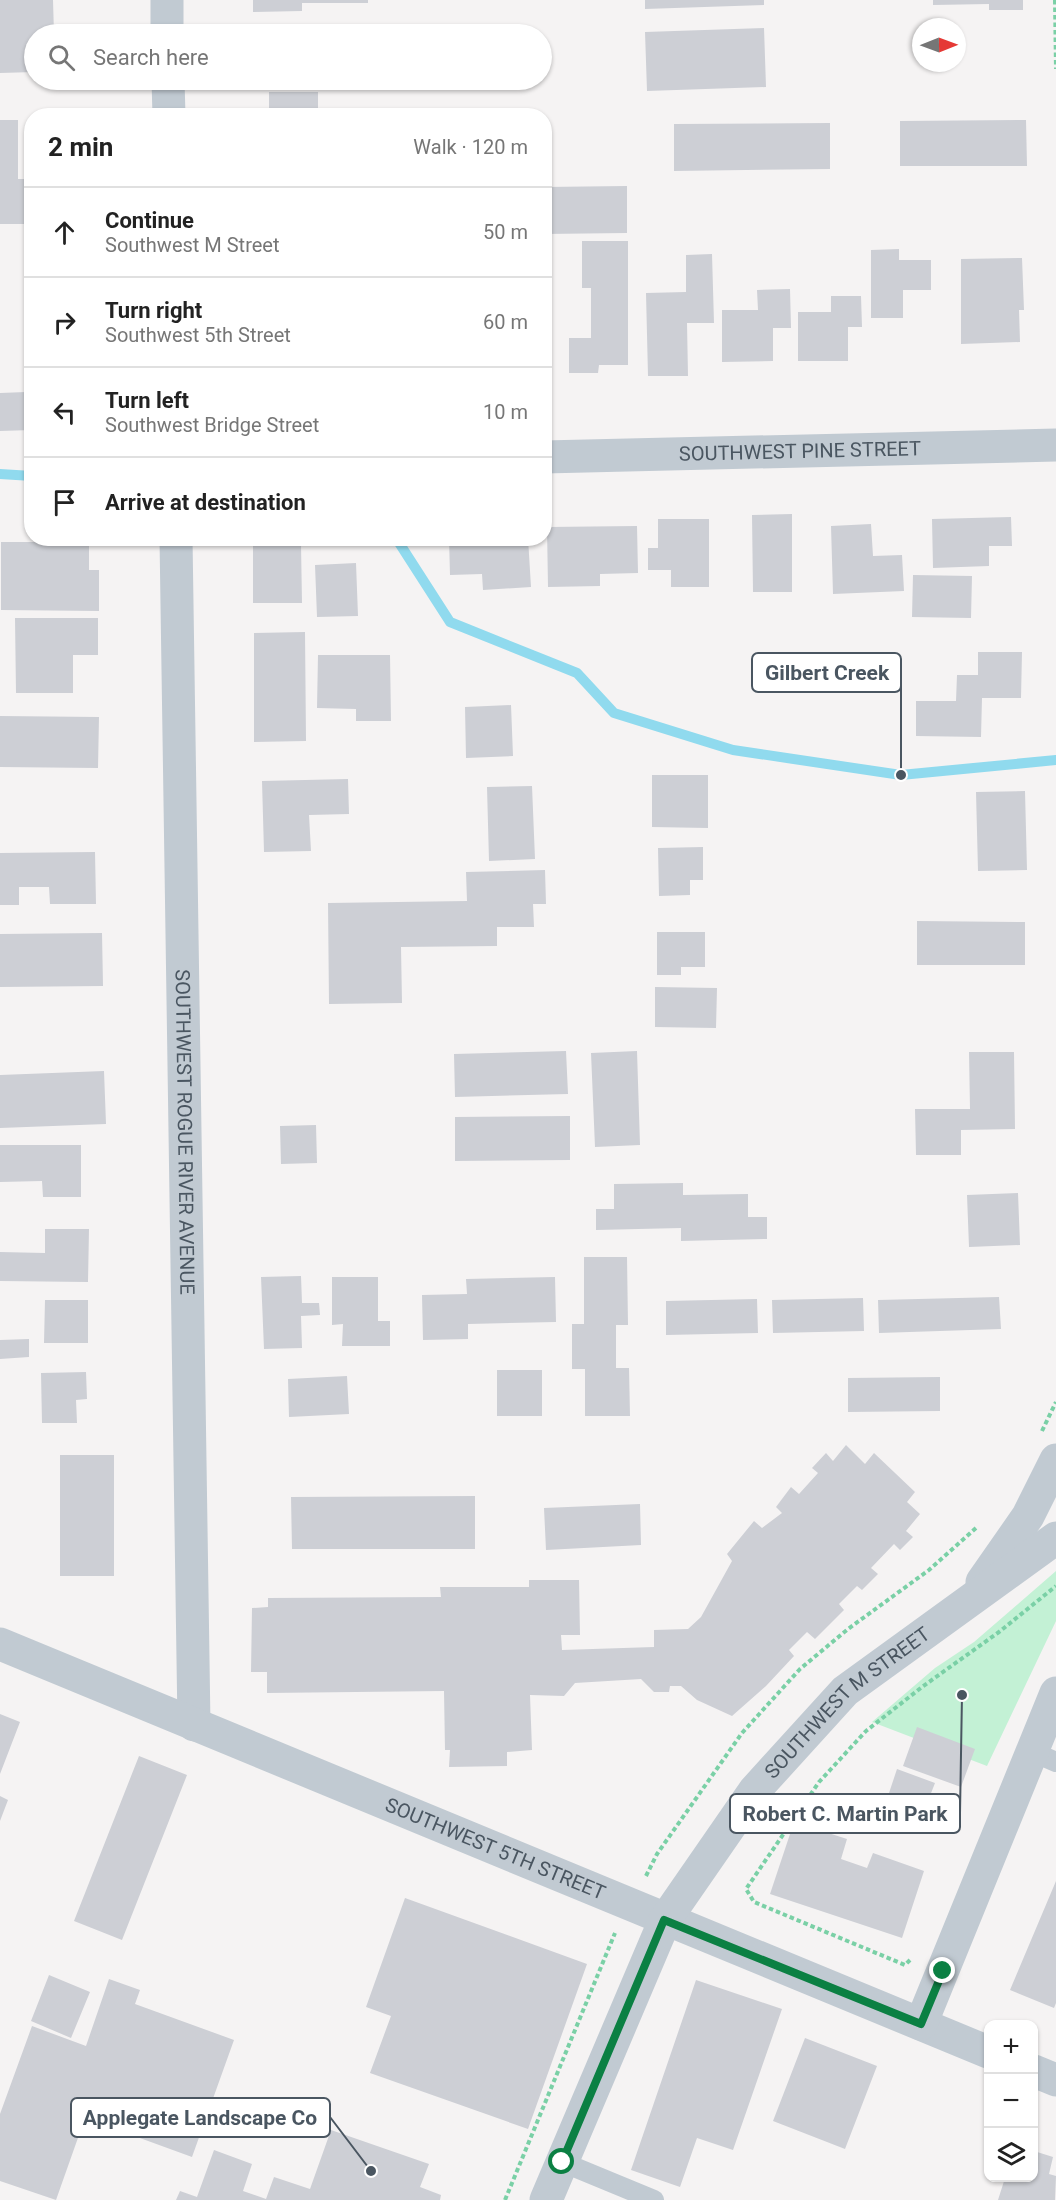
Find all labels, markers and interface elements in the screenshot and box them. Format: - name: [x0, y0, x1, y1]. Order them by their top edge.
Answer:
- north arrow: [912, 18, 966, 72]
- search box: [24, 24, 552, 90]
- icon: search: [45, 41, 78, 74]
- text: Search here: [93, 45, 209, 70]
- text: 2 min: [48, 132, 113, 162]
- text: Walk · 120 m: [413, 135, 528, 159]
- text: Continue: [105, 208, 194, 233]
- icon: ahead: [48, 216, 81, 249]
- text: 50 m: [483, 220, 528, 244]
- text: Southwest M Street: [105, 233, 280, 257]
- text: Turn right: [105, 298, 202, 323]
- icon: right: [48, 306, 81, 339]
- text: 60 m: [483, 310, 528, 334]
- text: Southwest 5th Street: [105, 323, 291, 347]
- text: Turn left: [105, 388, 189, 413]
- icon: left: [48, 396, 81, 429]
- text: 10 m: [483, 400, 528, 424]
- text: Southwest Bridge Street: [105, 413, 319, 437]
- street label: SOUTHWEST PINE STREET: [679, 436, 921, 466]
- icon: arrive: [48, 486, 81, 519]
- text: Arrive at destination: [105, 490, 306, 515]
- callout: Gilbert Creek: [752, 653, 901, 692]
- text: Gilbert Creek: [765, 661, 890, 685]
- street label: SOUTHWEST ROGUE RIVER AVENUE: [171, 969, 199, 1295]
- street label: SOUTHWEST M STREET: [759, 1622, 934, 1783]
- street label: SOUTHWEST 5TH STREET: [382, 1792, 609, 1905]
- callout: Robert C. Martin Park: [730, 1794, 960, 1833]
- text: Robert C. Martin Park: [742, 1802, 948, 1826]
- route end: [929, 1957, 955, 1983]
- map controls: [984, 2020, 1038, 2182]
- button: +: [984, 2020, 1038, 2074]
- button: −: [984, 2074, 1038, 2128]
- callout: Applegate Landscape Co: [71, 2098, 330, 2137]
- text: Applegate Landscape Co: [83, 2106, 317, 2130]
- button: layers: [984, 2128, 1038, 2182]
- route start: [548, 2148, 574, 2174]

